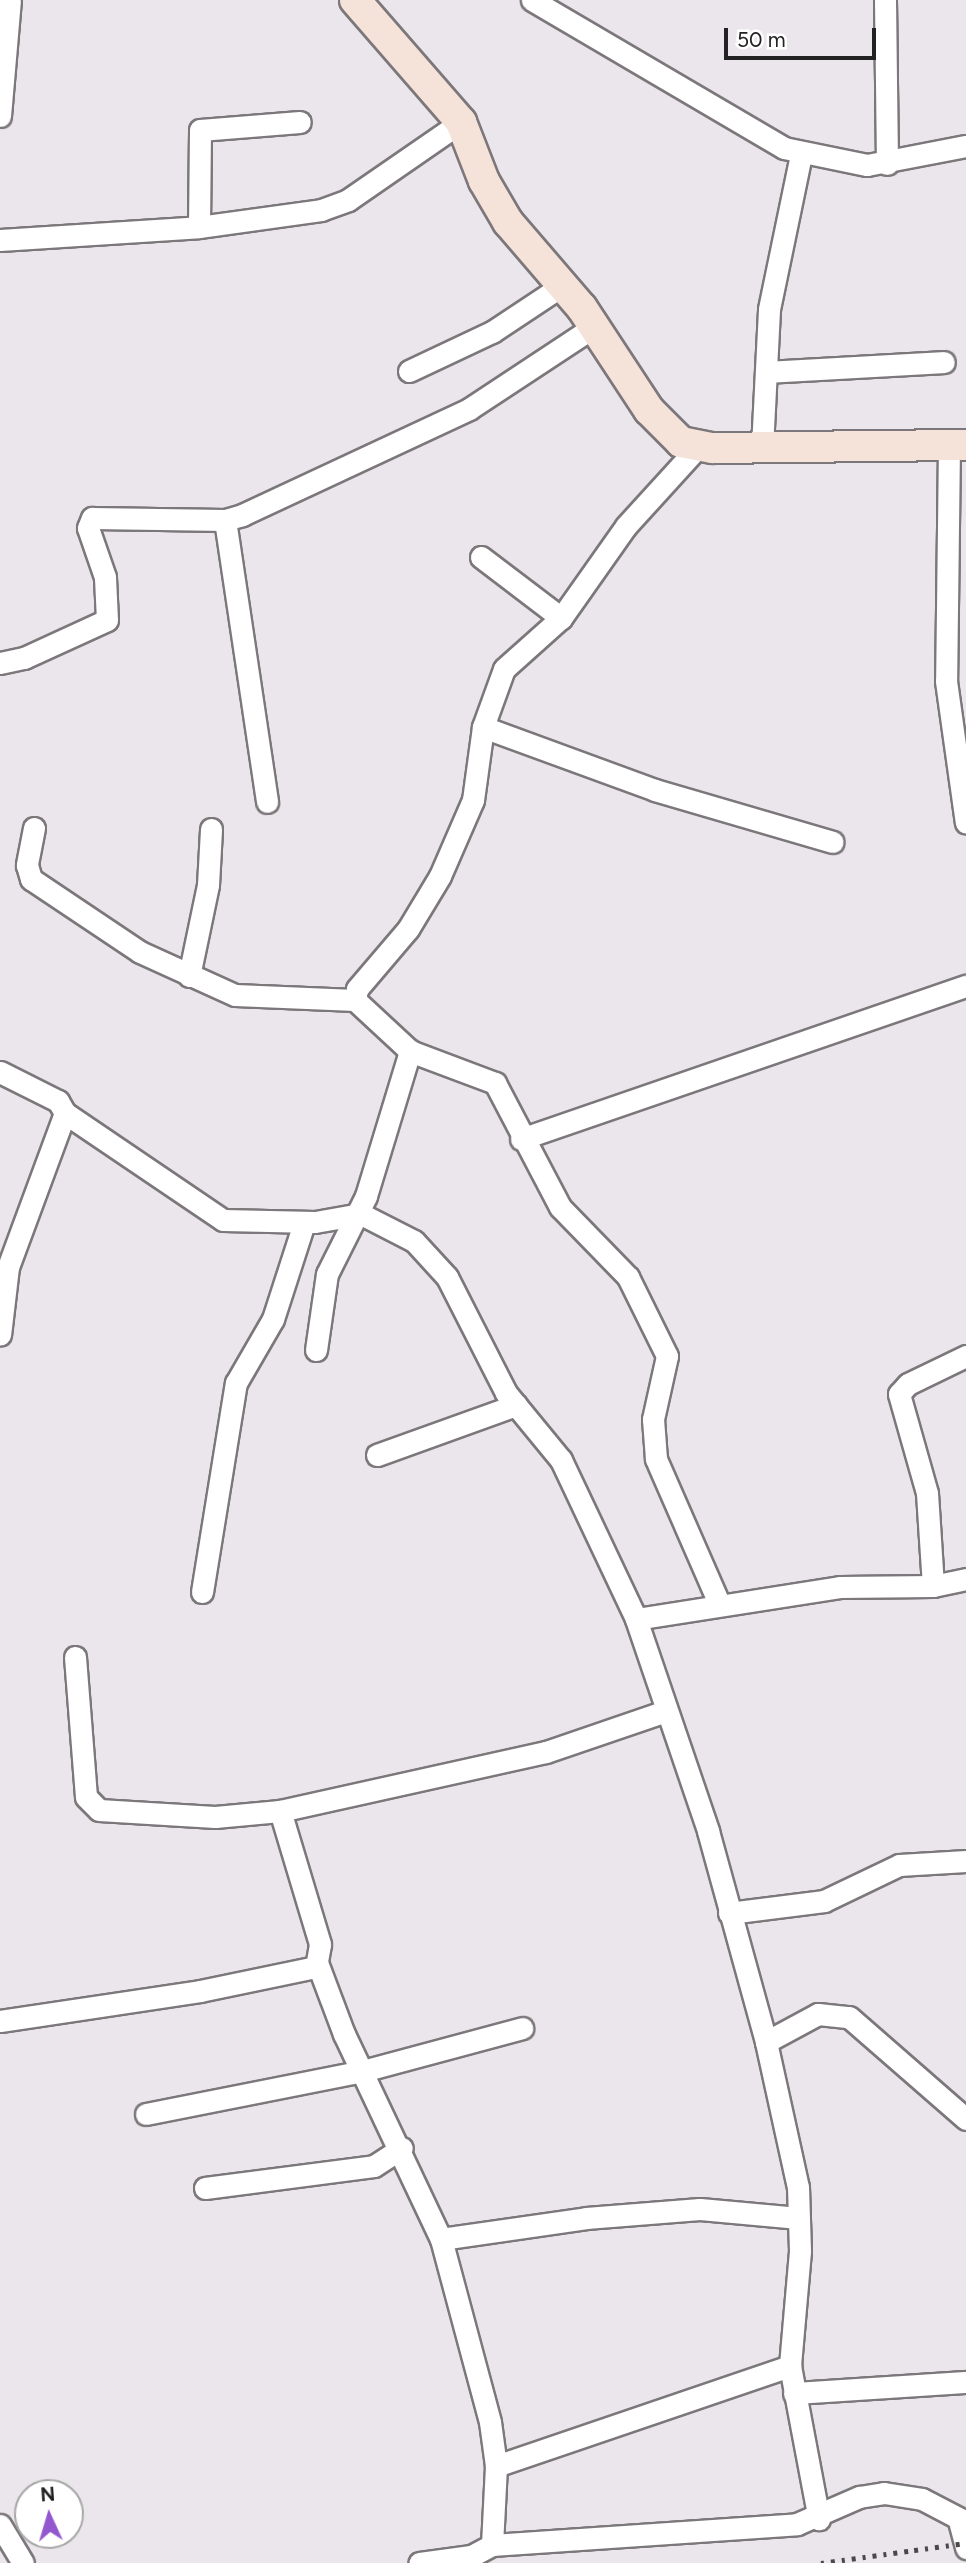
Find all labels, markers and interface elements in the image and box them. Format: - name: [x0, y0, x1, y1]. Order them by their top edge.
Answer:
- scale bar: [728, 14, 880, 58]
- text: 50 m: [737, 27, 786, 52]
- north arrow: [14, 2479, 84, 2549]
- text: N: [40, 2483, 56, 2507]

